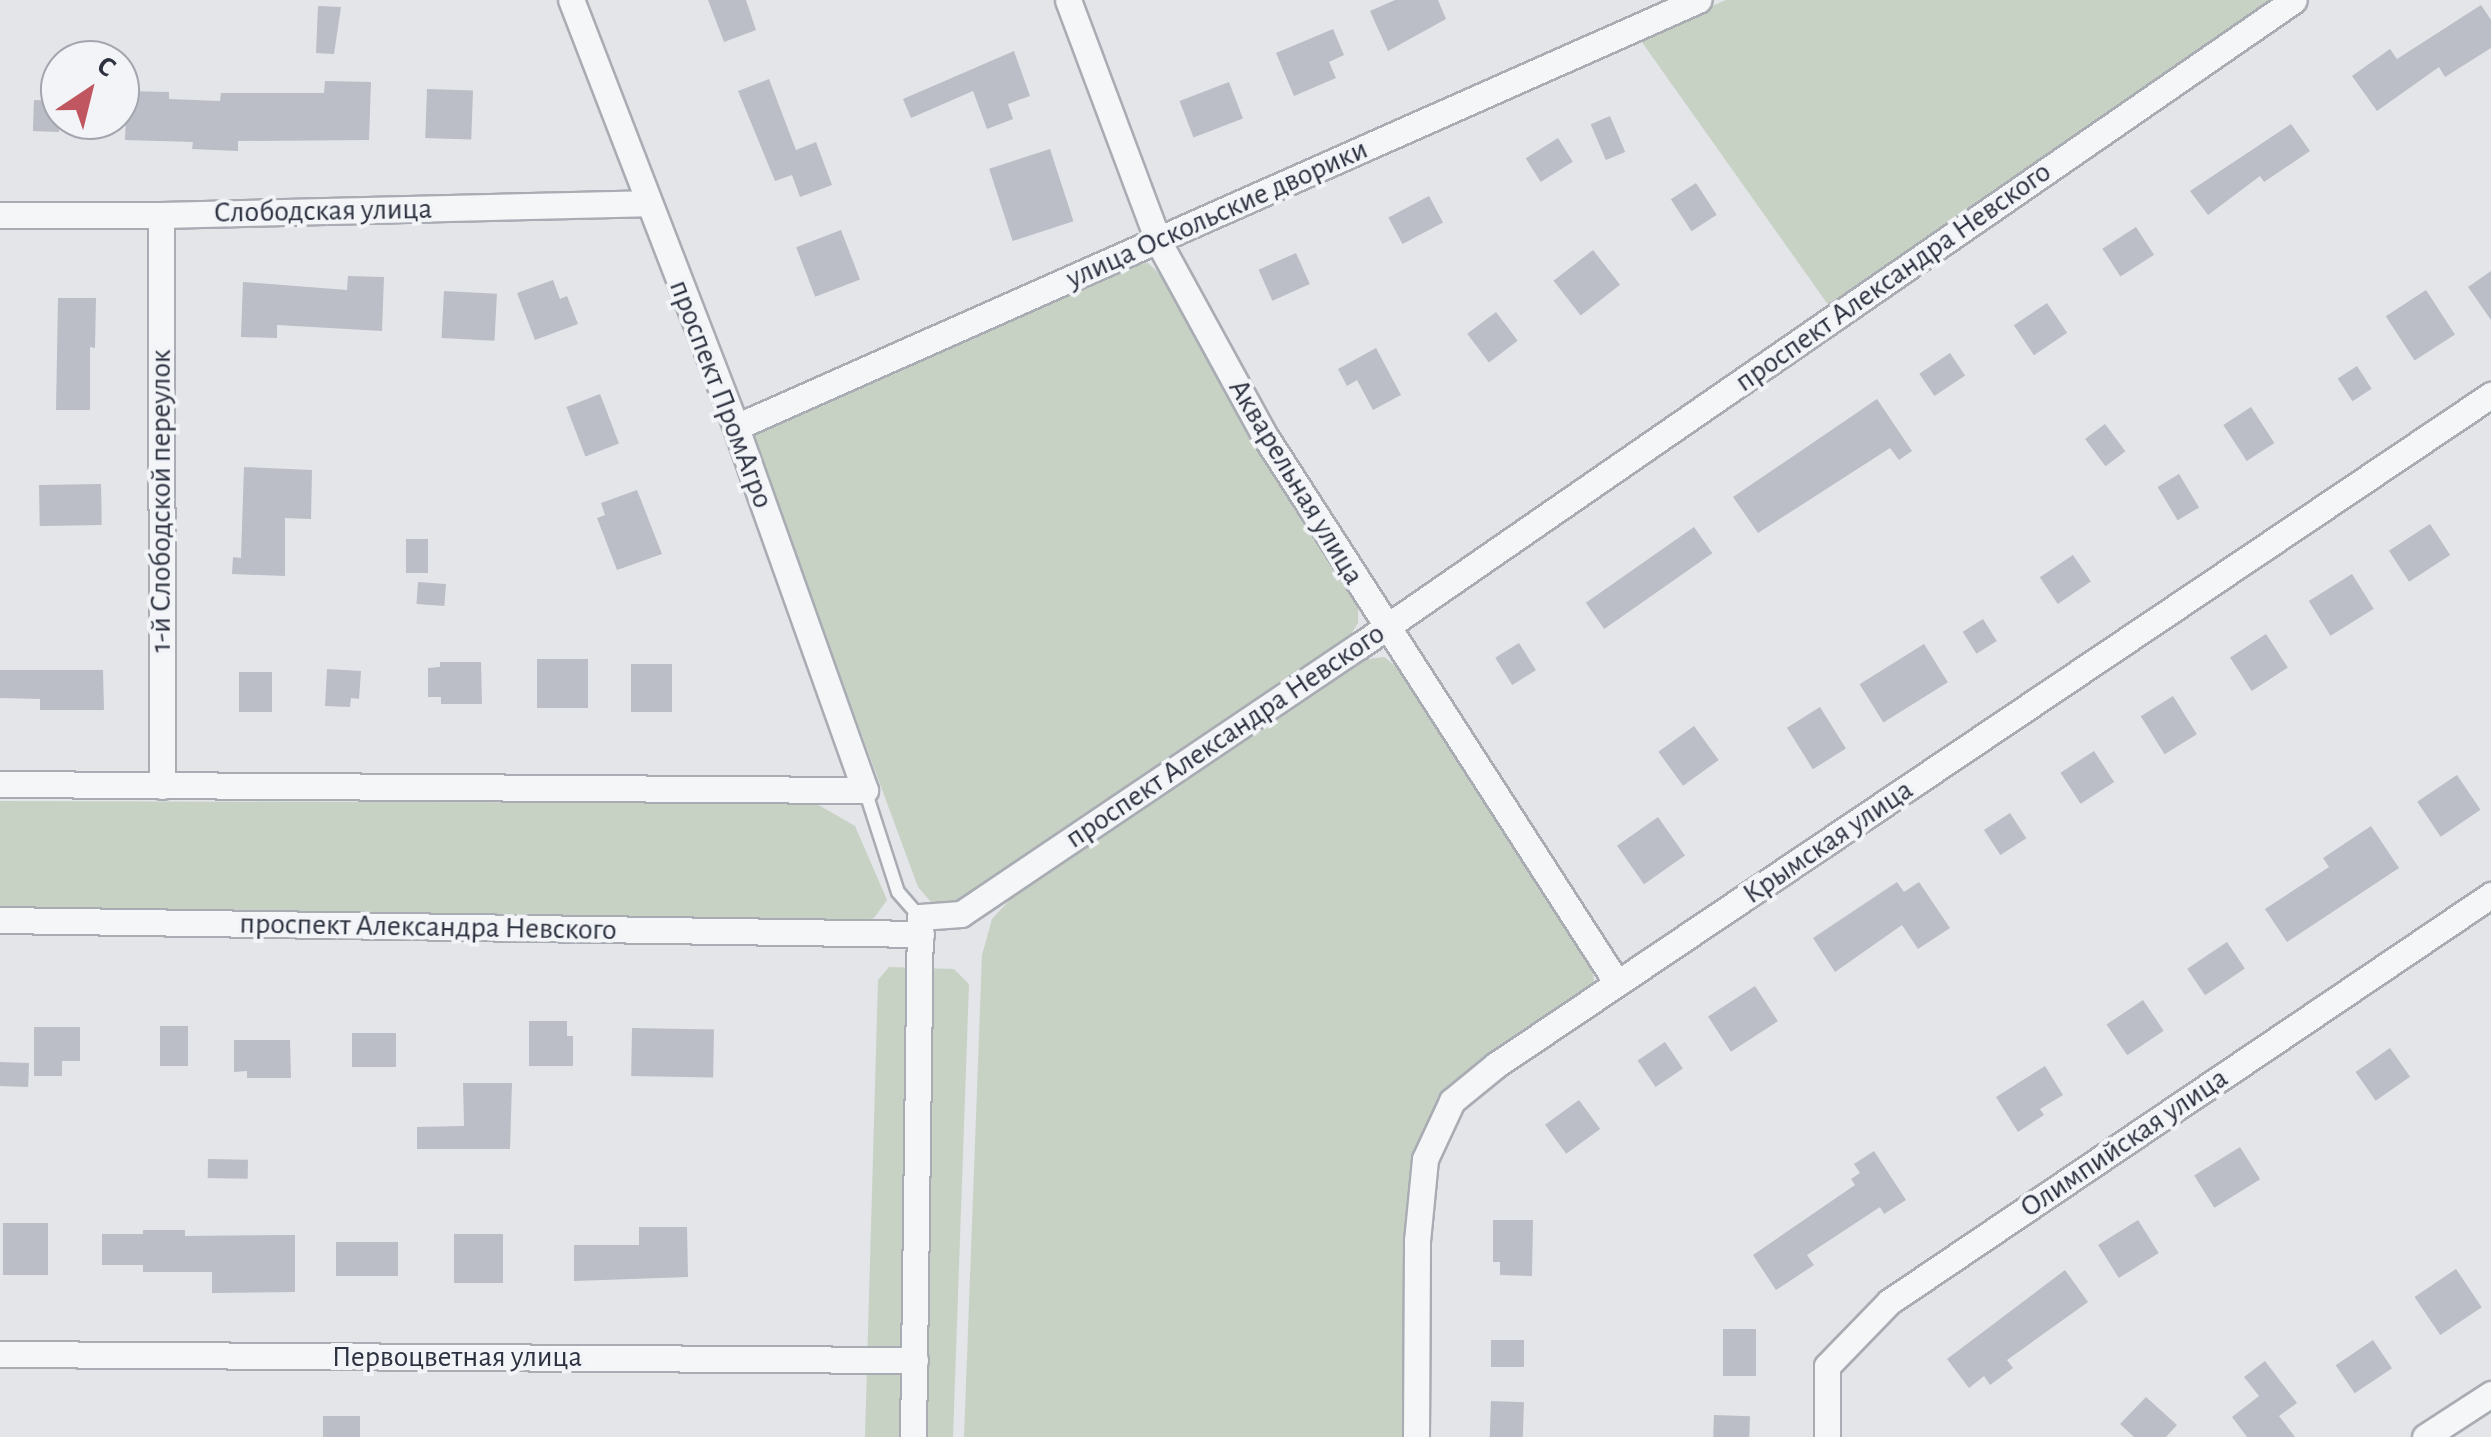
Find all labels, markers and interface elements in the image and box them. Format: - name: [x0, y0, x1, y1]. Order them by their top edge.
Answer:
- north arrow: [40, 40, 140, 140]
- text: С: [92, 51, 120, 83]
- street label: улица Оскольские дворики: [1061, 131, 1373, 297]
- street label: проспект Александра Невского: [1728, 154, 2058, 400]
- street label: Слободская улица: [213, 191, 433, 231]
- street label: проспект ПромАгро: [661, 275, 781, 513]
- street label: 1-й Слободской переулок: [143, 350, 179, 652]
- street label: Акварельная улица: [1220, 373, 1372, 591]
- street label: проспект Александра Невского: [1059, 616, 1391, 856]
- street label: Крымская улица: [1736, 772, 1920, 912]
- street label: проспект Александра Невского: [239, 906, 617, 948]
- street label: Олимпийская улица: [2013, 1060, 2235, 1226]
- street label: Первоцветная улица: [332, 1339, 582, 1375]

